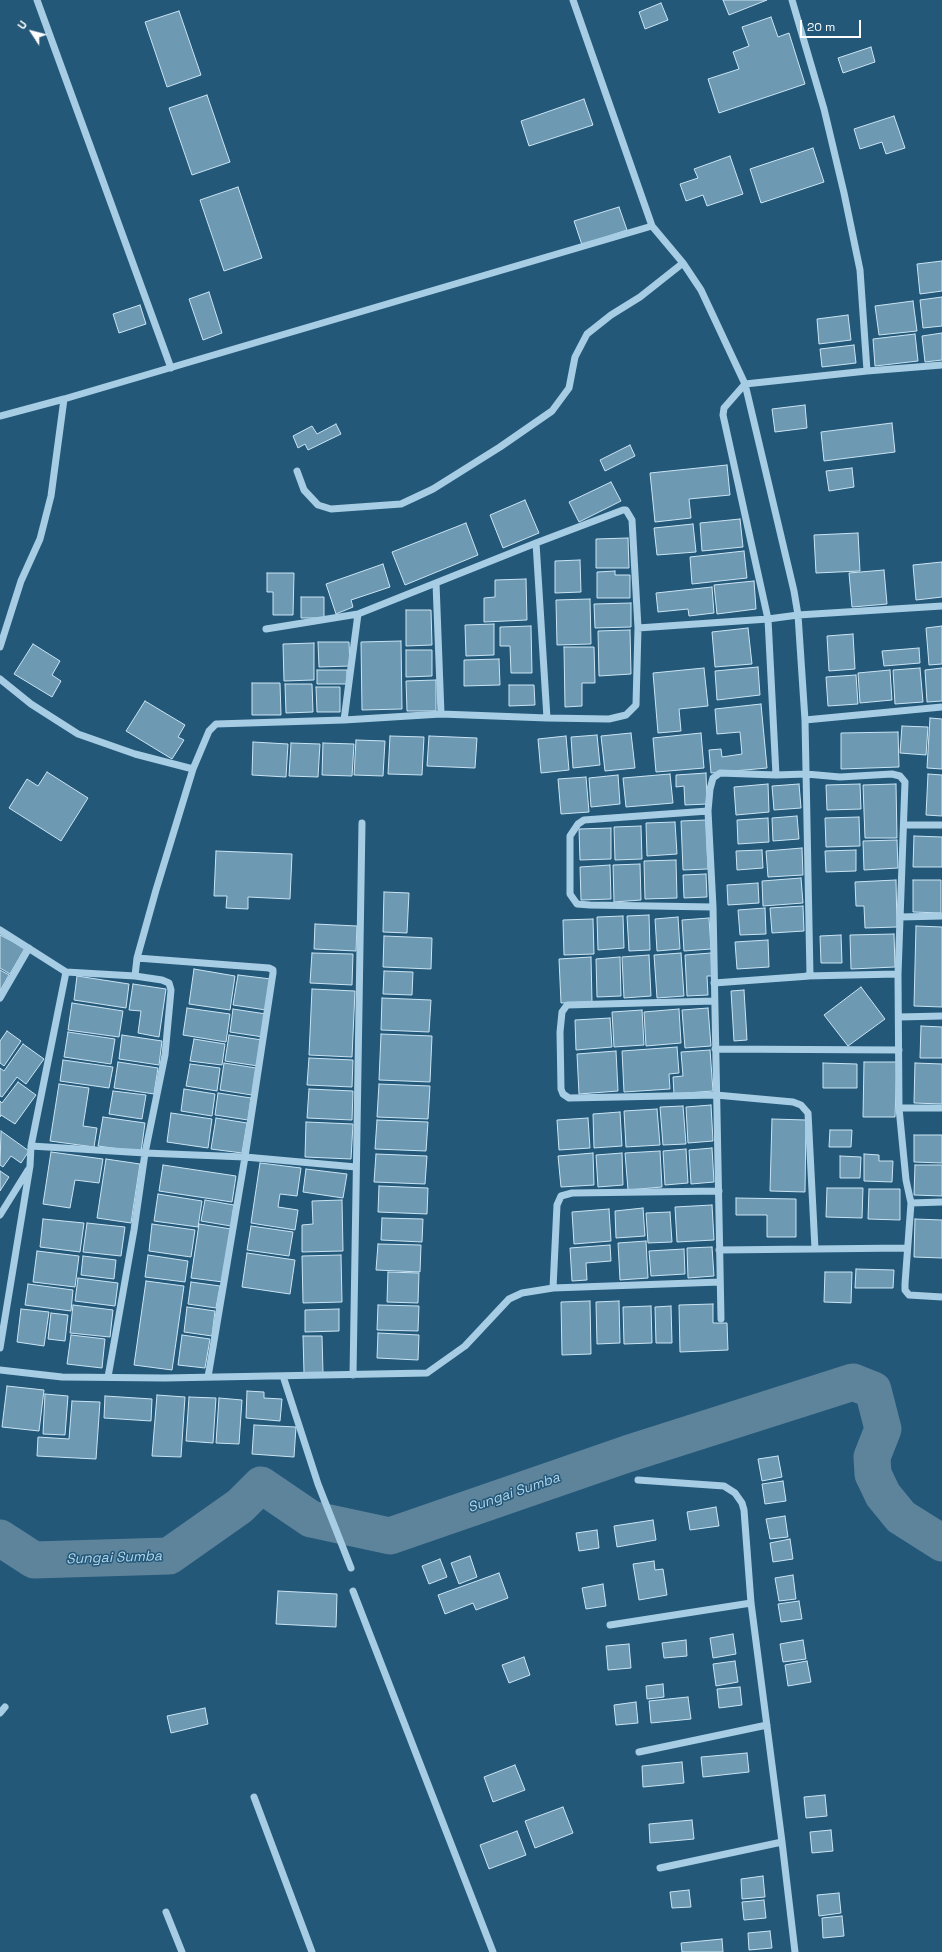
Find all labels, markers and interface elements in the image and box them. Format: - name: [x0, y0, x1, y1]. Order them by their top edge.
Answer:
- north arrow: [12, 12, 52, 52]
- scale bar: [802, 12, 863, 38]
- text: U: [14, 18, 30, 32]
- text: 20 m: [807, 19, 835, 35]
- water label: Sungai Sumba: [466, 1469, 562, 1517]
- water label: Sungai Sumba: [66, 1548, 162, 1568]

